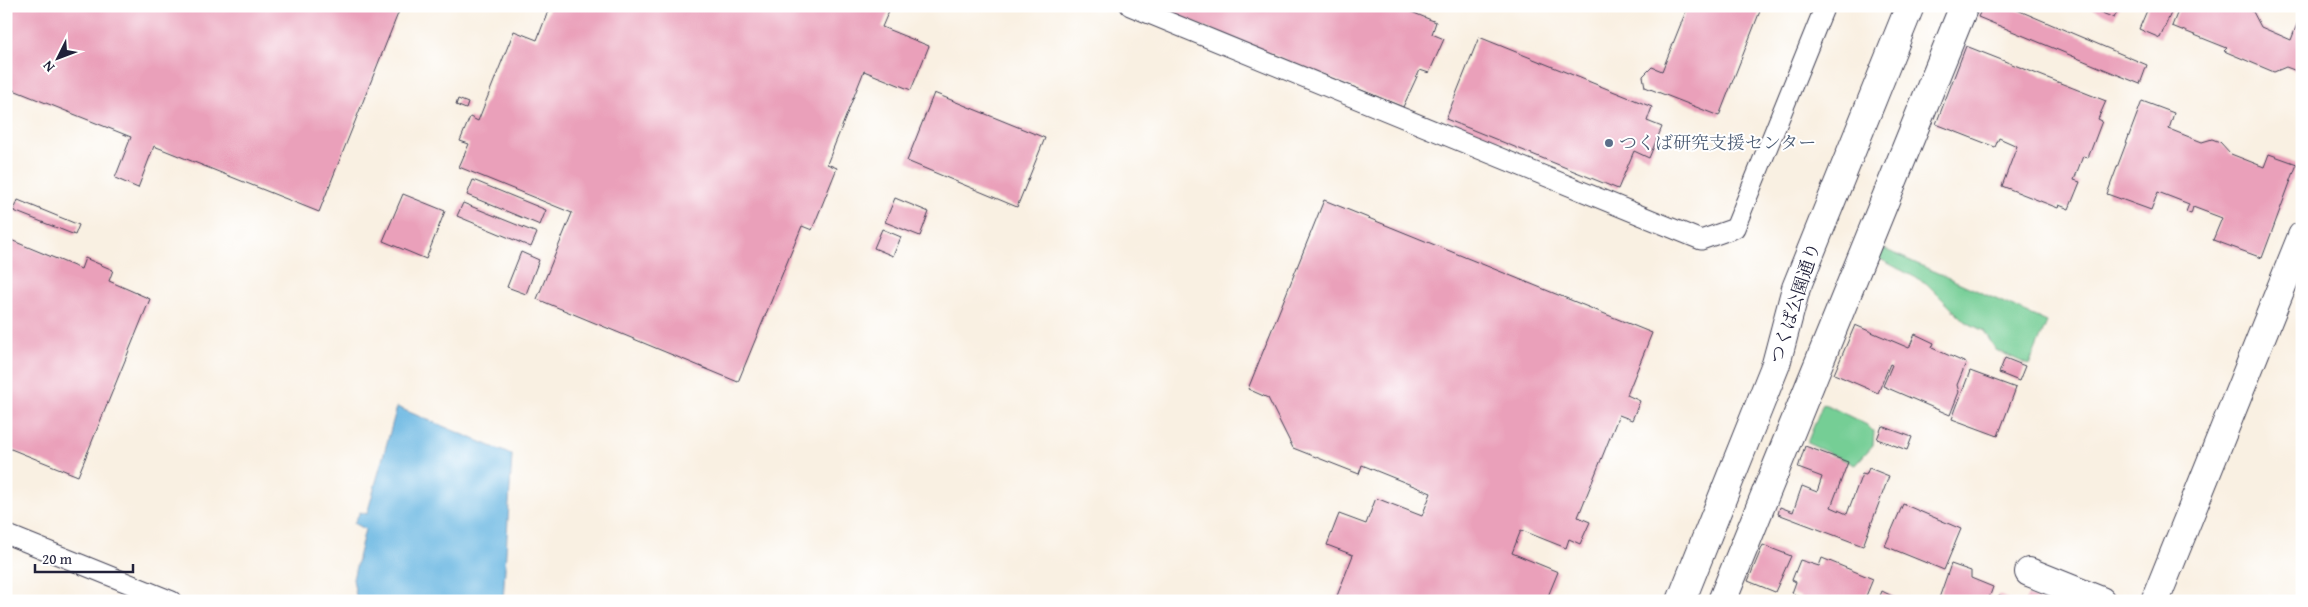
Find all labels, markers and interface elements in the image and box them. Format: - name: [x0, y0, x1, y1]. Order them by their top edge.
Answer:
- north arrow: [32, 32, 82, 82]
- text: N: [37, 56, 59, 77]
- place label: つくば研究支援センター: [1619, 129, 1816, 156]
- marker: つくば研究支援センター: [1603, 137, 1615, 149]
- street label: つくば公園通り: [1762, 239, 1827, 367]
- scale bar: [35, 542, 132, 574]
- text: 20 m: [42, 548, 73, 569]

